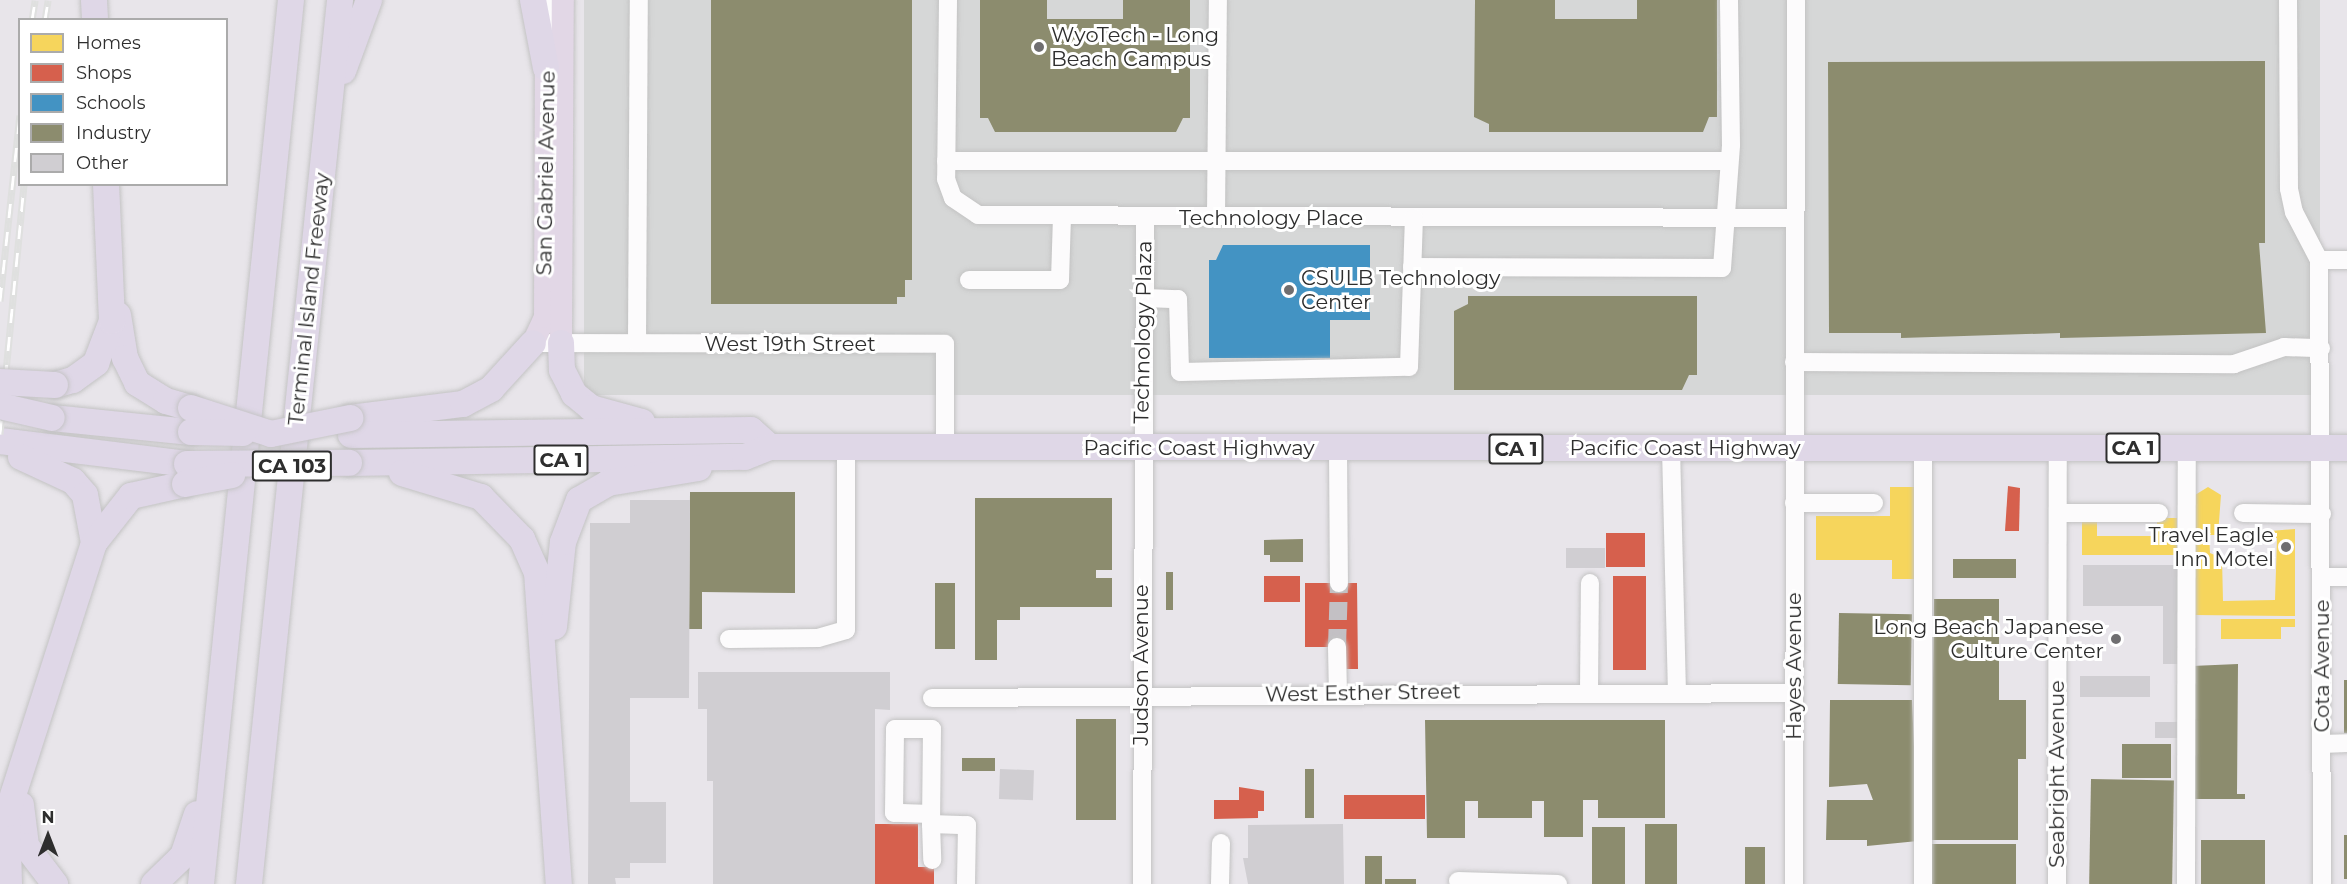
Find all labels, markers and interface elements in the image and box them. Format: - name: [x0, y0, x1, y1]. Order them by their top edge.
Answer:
- legend: [18, 18, 228, 186]
- place label: WyoTech - Long Beach Campus: [1051, 22, 1219, 72]
- text: Homes: [76, 32, 141, 54]
- marker: WyoTech - Long Beach Campus: [1032, 40, 1046, 54]
- text: Shops: [76, 62, 132, 84]
- street label: San Gabriel Avenue: [532, 70, 560, 276]
- text: Schools: [76, 92, 145, 114]
- text: Industry: [76, 122, 151, 144]
- text: Other: [76, 152, 129, 174]
- street label: Terminal Island Freeway: [283, 171, 335, 427]
- street label: Technology Place: [1179, 205, 1363, 231]
- street label: Technology Plaza: [1129, 240, 1157, 424]
- place label: CSULB Technology Center: [1301, 265, 1500, 315]
- marker: CSULB Technology Center: [1282, 283, 1296, 297]
- street label: West 19th Street: [704, 331, 876, 357]
- road number: CA 1: [2104, 431, 2162, 465]
- road number: CA 1: [1488, 432, 1544, 466]
- street label: Pacific Coast Highway: [1083, 435, 1315, 461]
- street label: Pacific Coast Highway: [1569, 435, 1801, 461]
- road number: CA 1: [532, 443, 590, 477]
- road number: CA 103: [252, 449, 332, 483]
- place label: Travel Eagle Inn Motel: [2149, 522, 2274, 572]
- marker: Travel Eagle Inn Motel: [2279, 540, 2293, 554]
- street label: Judson Avenue: [1128, 584, 1154, 746]
- street label: Hayes Avenue: [1781, 592, 1807, 740]
- street label: Cota Avenue: [2309, 600, 2335, 732]
- place label: Long Beach Japanese Culture Center: [1873, 614, 2104, 664]
- marker: Long Beach Japanese Culture Center: [2109, 632, 2123, 646]
- street label: West Esther Street: [1265, 679, 1461, 707]
- street label: Seabright Avenue: [2044, 680, 2070, 868]
- north arrow: [18, 806, 78, 866]
- text: N: [42, 808, 54, 827]

